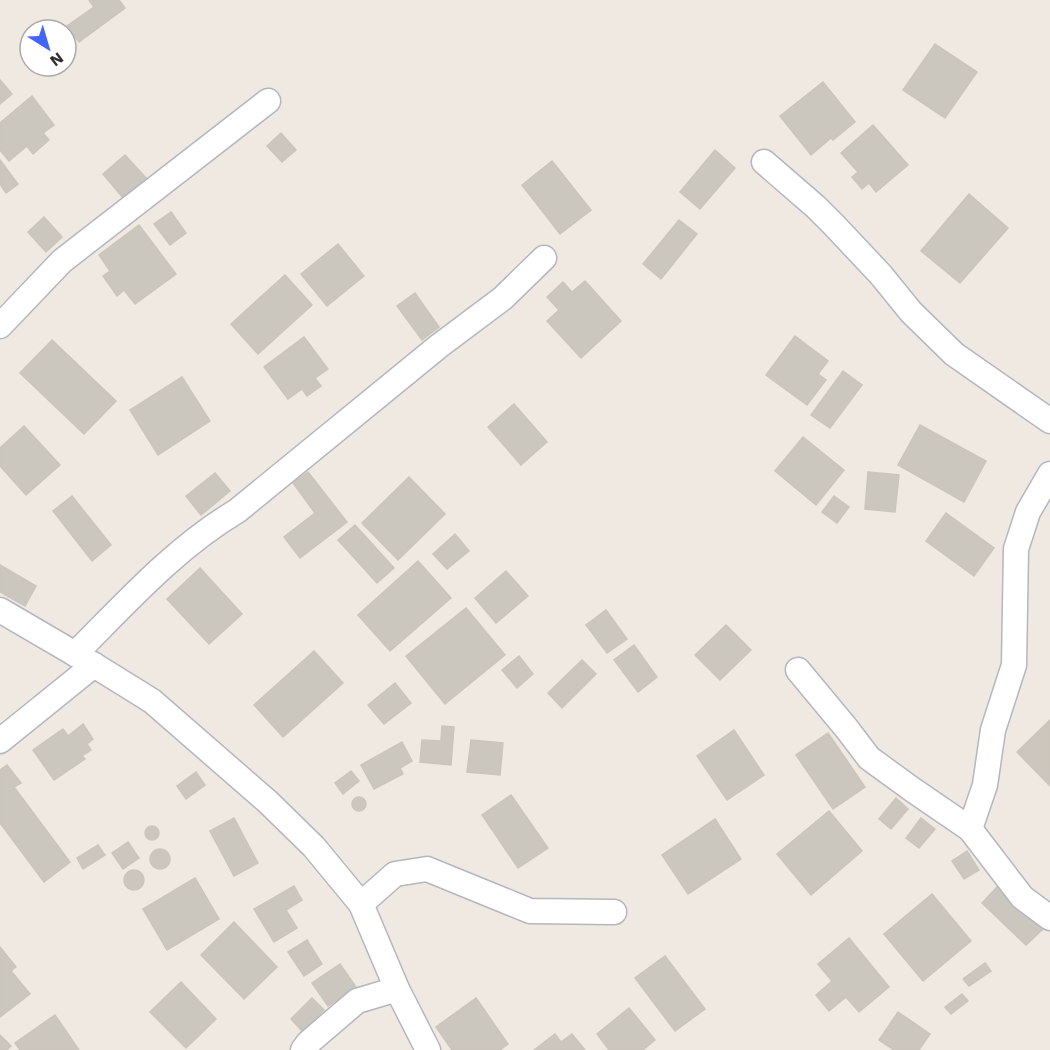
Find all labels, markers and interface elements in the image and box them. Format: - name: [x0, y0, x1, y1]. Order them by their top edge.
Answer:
- north arrow: [18, 18, 78, 78]
- text: N: [46, 48, 67, 71]

